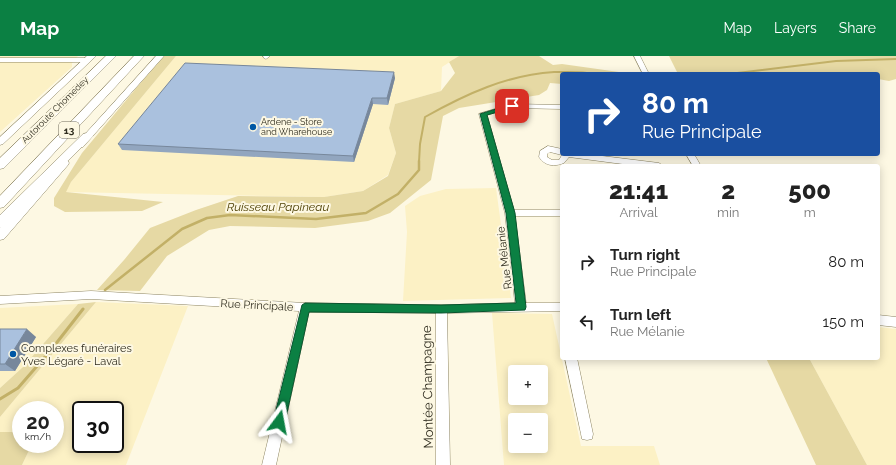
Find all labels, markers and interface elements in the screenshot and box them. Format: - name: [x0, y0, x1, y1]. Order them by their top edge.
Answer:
- text: Map: [20, 17, 59, 39]
- text: Map: [724, 20, 752, 36]
- text: Layers: [774, 20, 817, 36]
- text: Share: [839, 20, 876, 36]
- street label: Autoroute Chomedey: [20, 75, 90, 145]
- text: 80 m: [642, 87, 709, 120]
- icon: right: [576, 88, 628, 140]
- pin: [495, 89, 529, 123]
- icon: arrive: [501, 95, 523, 117]
- place label: Ardene - Store and Wharehouse: [261, 117, 333, 137]
- text: Rue Principale: [642, 121, 762, 142]
- road number: 13: [59, 122, 79, 138]
- marker: Ardene - Store and Wharehouse: [248, 122, 258, 132]
- text: 21:41: [609, 176, 668, 205]
- text: 2: [721, 176, 735, 205]
- text: 500: [788, 176, 831, 205]
- water label: Ruisseau Papineau: [227, 200, 329, 214]
- text: Arrival: [619, 205, 658, 220]
- text: min: [717, 205, 739, 220]
- text: m: [804, 205, 816, 220]
- street label: Rue Mélanie: [494, 225, 515, 290]
- text: Turn right: [610, 246, 680, 264]
- icon: right: [576, 251, 598, 273]
- text: 80 m: [828, 253, 864, 271]
- text: Rue Principale: [610, 264, 696, 279]
- street label: Rue Principale: [220, 297, 294, 314]
- text: Turn left: [610, 306, 671, 324]
- icon: left: [576, 311, 598, 333]
- text: 150 m: [823, 313, 864, 331]
- text: Rue Mélanie: [610, 324, 685, 339]
- street label: Montée Champagne: [419, 325, 436, 449]
- place label: Complexes funéraires Yves Légaré - Laval: [21, 342, 132, 368]
- marker: Complexes funéraires Yves Légaré - Laval: [8, 349, 18, 359]
- map controls: [508, 365, 548, 453]
- button: +: [508, 365, 548, 405]
- speed limit sign: 30: [72, 401, 124, 453]
- position arrow: [258, 401, 300, 443]
- text: 20: [26, 410, 50, 434]
- button: −: [508, 413, 548, 453]
- text: km/h: [25, 431, 51, 442]

